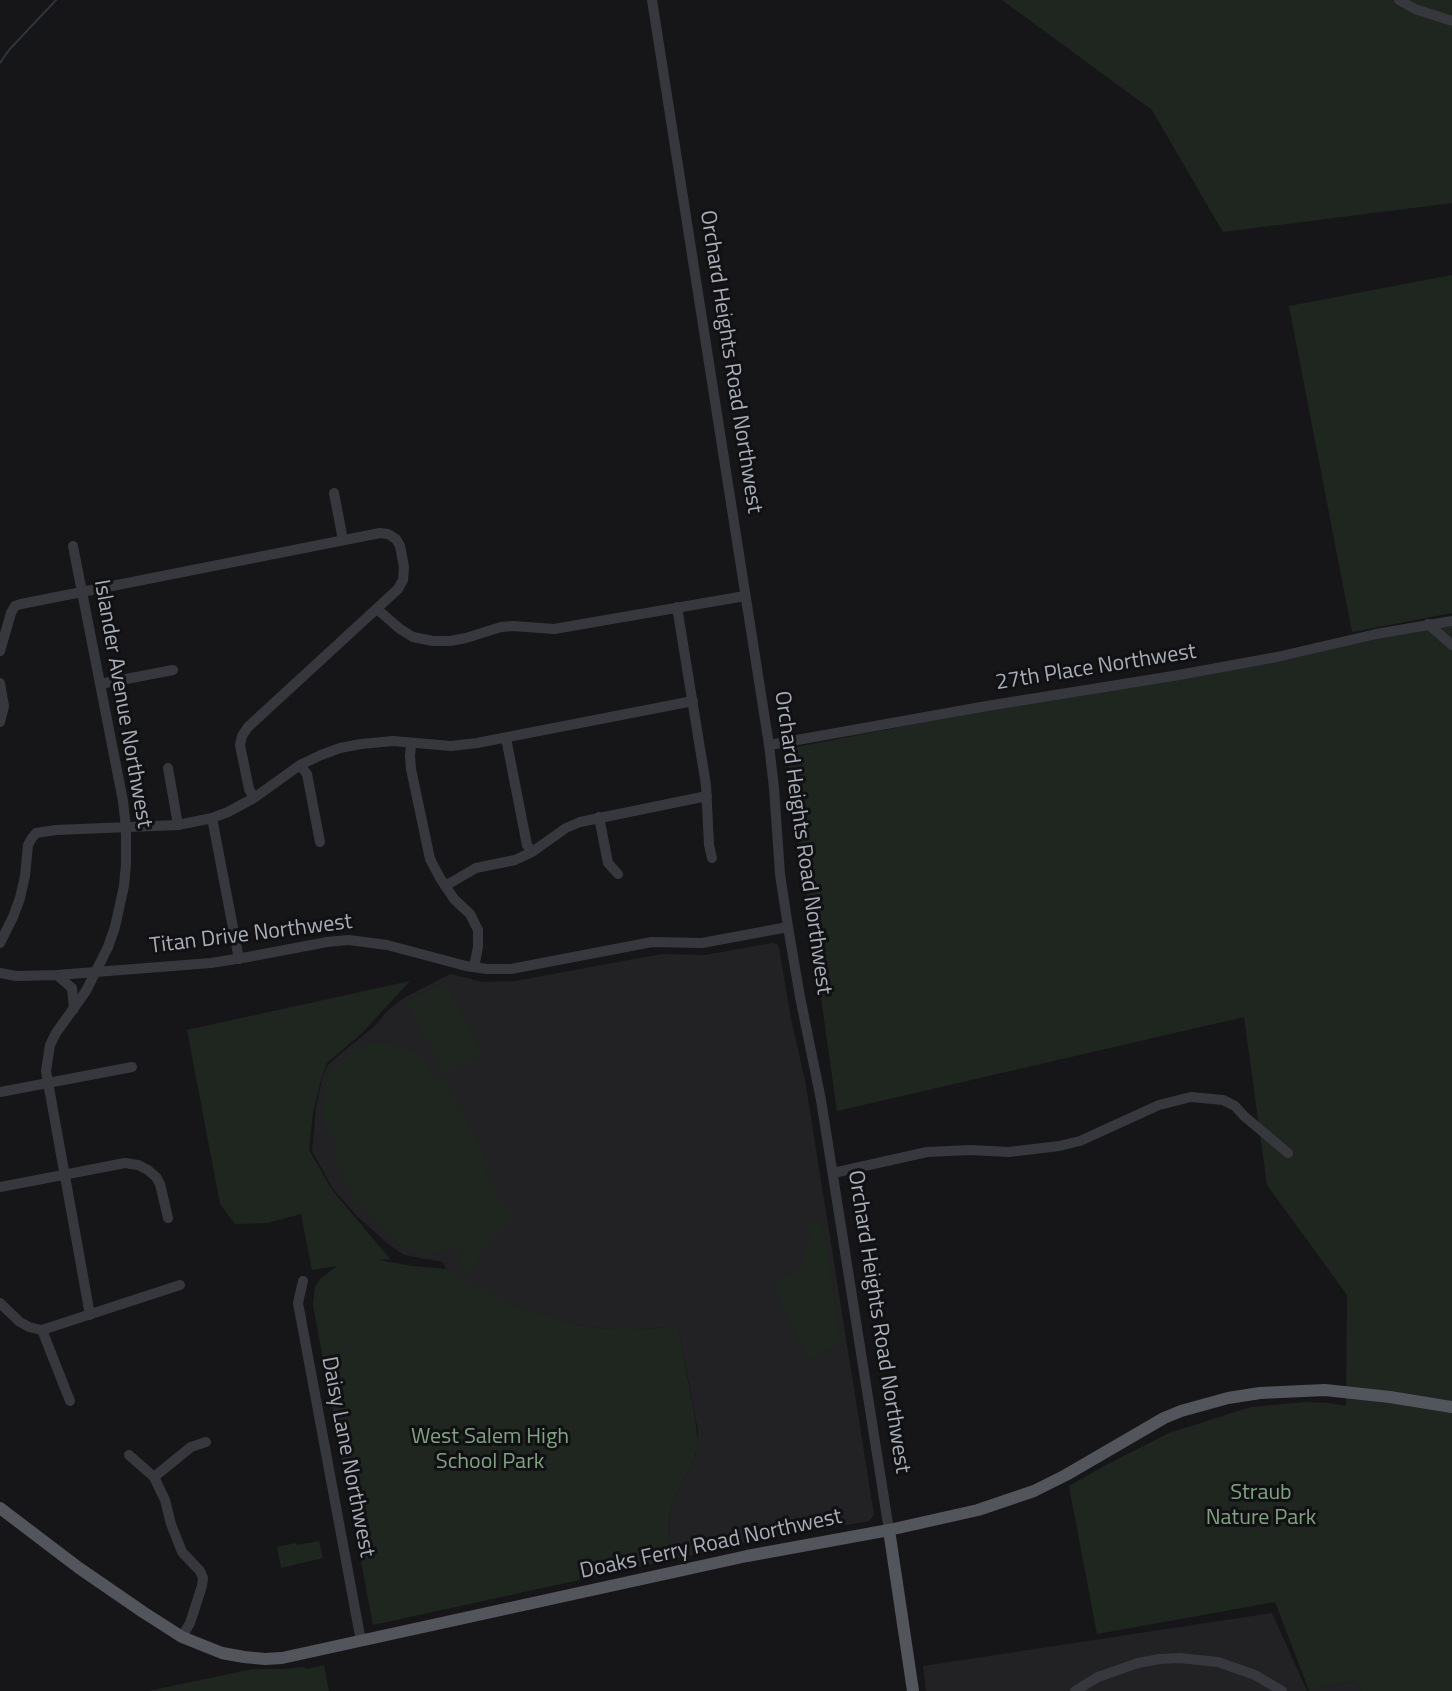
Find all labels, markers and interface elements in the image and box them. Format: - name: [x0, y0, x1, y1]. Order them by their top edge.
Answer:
- street label: Orchard Heights Road Northwest: [693, 209, 767, 515]
- street label: Islander Avenue Northwest: [87, 578, 157, 830]
- street label: 27th Place Northwest: [994, 639, 1198, 697]
- street label: Orchard Heights Road Northwest: [768, 690, 836, 996]
- street label: Titan Drive Northwest: [148, 909, 354, 961]
- street label: Orchard Heights Road Northwest: [841, 1169, 915, 1475]
- street label: Daisy Lane Northwest: [315, 1354, 379, 1560]
- park label: West Salem High School Park: [411, 1425, 569, 1476]
- park label: Straub Nature Park: [1206, 1481, 1316, 1532]
- street label: Doaks Ferry Road Northwest: [578, 1504, 844, 1586]

